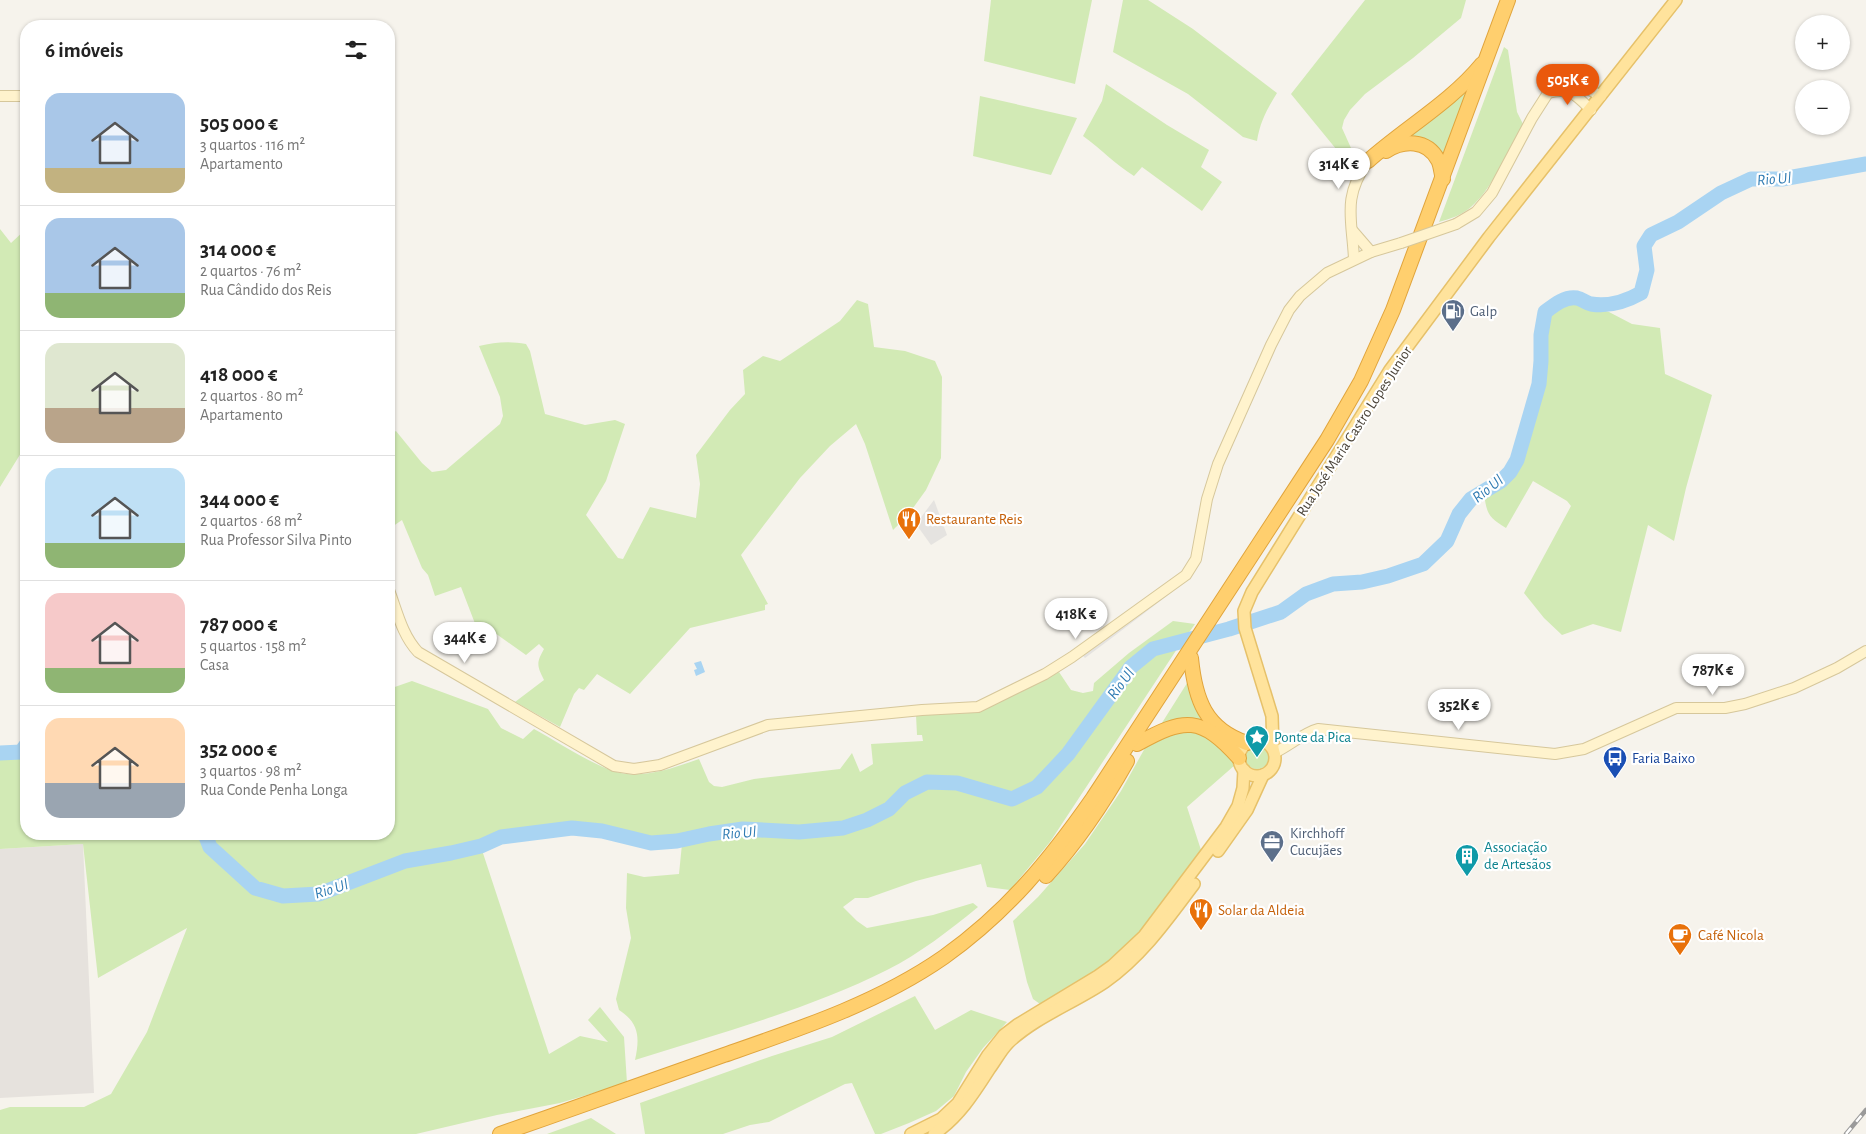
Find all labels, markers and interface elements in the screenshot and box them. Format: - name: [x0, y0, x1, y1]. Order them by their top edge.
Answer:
- map controls: [1795, 15, 1850, 135]
- button: +: [1795, 15, 1850, 70]
- icon: filters: [342, 36, 370, 64]
- text: 6 imóveis: [45, 40, 123, 61]
- pin: 505K €: [1527, 64, 1609, 106]
- text: 505K €: [1547, 72, 1589, 88]
- button: −: [1795, 80, 1850, 135]
- icon: home: [85, 113, 145, 173]
- text: 505 000 €: [200, 113, 278, 134]
- text: 3 quartos · 116 m²: [200, 137, 305, 153]
- pin: 314K €: [1298, 148, 1380, 190]
- text: Apartamento: [200, 156, 283, 172]
- text: 314K €: [1319, 156, 1359, 172]
- water label: Rio Ul: [1756, 170, 1792, 188]
- icon: home: [85, 238, 145, 298]
- text: 314 000 €: [200, 239, 276, 260]
- text: 2 quartos · 76 m²: [200, 263, 301, 279]
- text: Rua Cândido dos Reis: [200, 282, 332, 298]
- fuel station icon: Galp: [1440, 298, 1466, 332]
- place label: Galp: [1470, 304, 1497, 319]
- street label: Rua José Maria Castro Lopes Junior: [1294, 344, 1415, 519]
- icon: home: [85, 363, 145, 423]
- text: 418 000 €: [200, 364, 277, 385]
- text: 2 quartos · 80 m²: [200, 388, 303, 404]
- text: Apartamento: [200, 407, 283, 423]
- water label: Rio Ul: [1469, 472, 1506, 506]
- icon: home: [85, 488, 145, 548]
- text: 344 000 €: [200, 489, 279, 510]
- restaurant icon: Restaurante Reis: [896, 506, 922, 540]
- place label: Restaurante Reis: [926, 512, 1023, 527]
- text: 2 quartos · 68 m²: [200, 513, 302, 529]
- text: Rua Professor Silva Pinto: [200, 532, 352, 548]
- pin: 418K €: [1035, 598, 1117, 640]
- text: 418K €: [1056, 606, 1096, 622]
- icon: home: [85, 613, 145, 673]
- text: 787 000 €: [200, 614, 277, 635]
- pin: 344K €: [424, 622, 506, 664]
- text: 344K €: [444, 630, 486, 646]
- text: 5 quartos · 158 m²: [200, 638, 306, 654]
- pin: 787K €: [1672, 654, 1754, 696]
- text: Casa: [200, 657, 229, 673]
- text: 787K €: [1693, 662, 1733, 678]
- water label: Rio Ul: [1104, 665, 1138, 702]
- pin: 352K €: [1418, 688, 1500, 731]
- text: 352K €: [1439, 697, 1479, 713]
- place icon: Ponte da Pica: [1244, 724, 1270, 758]
- place label: Ponte da Pica: [1274, 730, 1351, 745]
- icon: home: [85, 738, 145, 798]
- text: 352 000 €: [200, 739, 277, 760]
- bus stop icon: Faria Baixo: [1602, 745, 1628, 779]
- place label: Faria Baixo: [1632, 751, 1695, 766]
- text: 3 quartos · 98 m²: [200, 763, 302, 779]
- text: Rua Conde Penha Longa: [200, 782, 348, 798]
- water label: Rio Ul: [721, 824, 757, 842]
- place label: Kirchhoff Cucujães: [1290, 826, 1346, 858]
- office icon: Kirchhoff Cucujães: [1259, 829, 1285, 863]
- place label: Associação de Artesãos: [1484, 840, 1551, 872]
- building icon: Associação de Artesãos: [1454, 843, 1480, 877]
- water label: Rio Ul: [313, 876, 350, 902]
- restaurant icon: Solar da Aldeia: [1188, 897, 1214, 931]
- place label: Solar da Aldeia: [1218, 903, 1305, 918]
- cafe icon: Café Nicola: [1667, 922, 1693, 956]
- place label: Café Nicola: [1698, 928, 1764, 943]

